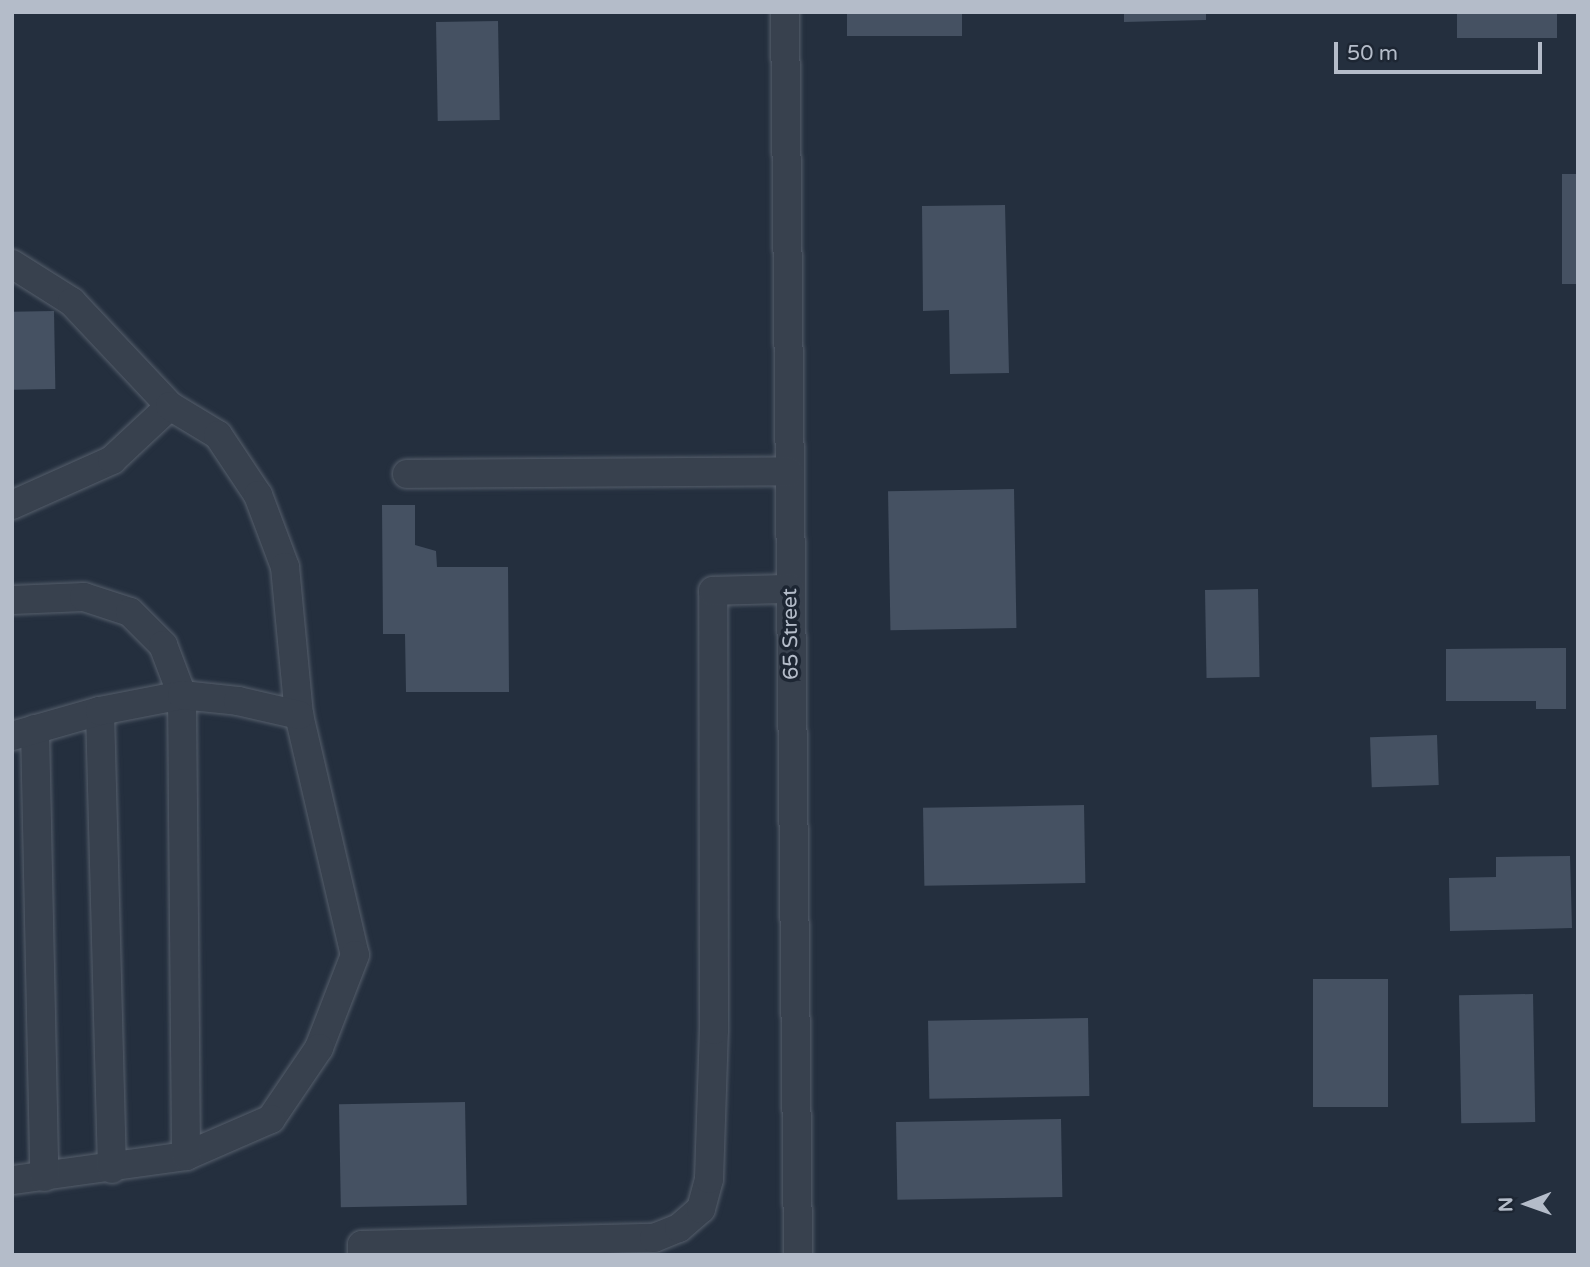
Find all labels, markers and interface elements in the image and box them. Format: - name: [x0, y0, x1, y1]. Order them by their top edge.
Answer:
- scale bar: [1338, 28, 1546, 72]
- text: 50 m: [1347, 41, 1398, 66]
- street label: 65 Street: [778, 588, 804, 680]
- north arrow: [1492, 1169, 1562, 1239]
- text: N: [1495, 1197, 1517, 1212]

